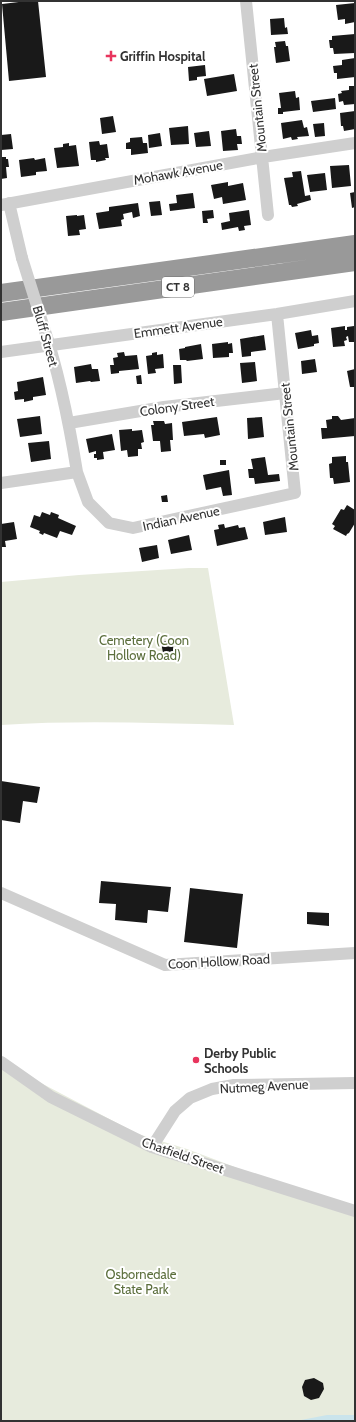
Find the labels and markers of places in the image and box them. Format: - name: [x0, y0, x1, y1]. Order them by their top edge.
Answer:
- place label: Griffin Hospital: [120, 48, 206, 64]
- marker: Griffin Hospital: [105, 50, 117, 62]
- place label: Derby Public Schools: [204, 1045, 276, 1076]
- marker: Derby Public Schools: [191, 1055, 201, 1065]

